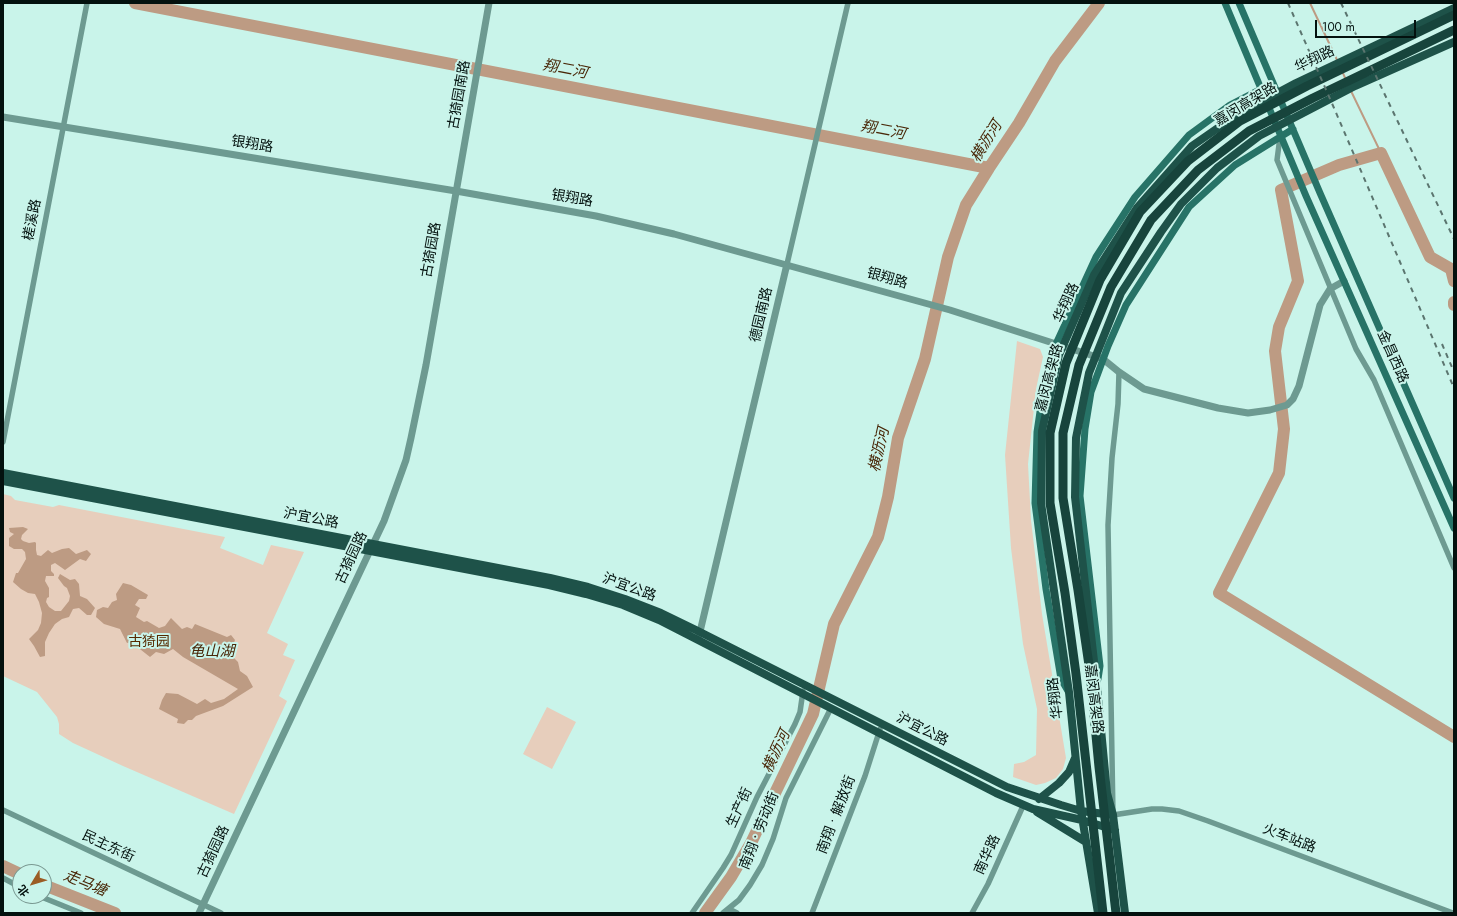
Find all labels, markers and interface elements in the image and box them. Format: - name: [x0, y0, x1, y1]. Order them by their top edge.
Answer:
- scale bar: [1317, 12, 1418, 38]
- text: 100 m: [1322, 18, 1355, 36]
- street label: 华翔路: [1292, 43, 1338, 77]
- water label: 翔二河: [541, 57, 589, 83]
- street label: 古猗园南路: [446, 59, 474, 131]
- street label: 嘉闵高架路: [1212, 80, 1280, 130]
- water label: 翔二河: [859, 118, 907, 144]
- water label: 横沥河: [967, 118, 1007, 166]
- street label: 银翔路: [230, 133, 274, 157]
- street label: 银翔路: [550, 187, 594, 211]
- street label: 槎溪路: [21, 198, 45, 242]
- street label: 古猗园路: [419, 221, 445, 279]
- street label: 银翔路: [864, 265, 910, 293]
- street label: 华翔路: [1051, 280, 1083, 326]
- street label: 德园南路: [748, 286, 776, 344]
- street label: 金昌西路: [1373, 328, 1411, 386]
- street label: 嘉闵高架路: [1033, 342, 1067, 414]
- water label: 横沥河: [866, 426, 894, 474]
- street label: 沪宜公路: [282, 505, 340, 533]
- street label: 古猗园路: [333, 529, 371, 587]
- street label: 沪宜公路: [600, 571, 658, 605]
- park label: 古猗园: [128, 635, 170, 651]
- water label: 龟山湖: [190, 643, 234, 661]
- street label: 嘉闵高架路: [1080, 663, 1106, 735]
- street label: 华翔路: [1045, 676, 1067, 720]
- street label: 沪宜公路: [893, 710, 951, 750]
- water label: 横沥河: [759, 728, 795, 776]
- street label: 南翔 • 解放街: [814, 773, 860, 857]
- street label: 生产街: [724, 785, 756, 831]
- street label: 南翔 • 劳动街: [737, 790, 783, 872]
- street label: 火车站路: [1260, 821, 1318, 857]
- street label: 古猗园路: [195, 823, 233, 881]
- street label: 民主东街: [79, 828, 137, 866]
- street label: 南华路: [972, 832, 1004, 878]
- north arrow: [12, 864, 52, 904]
- water label: 走马塘: [61, 867, 109, 901]
- text: 北: [14, 882, 33, 900]

